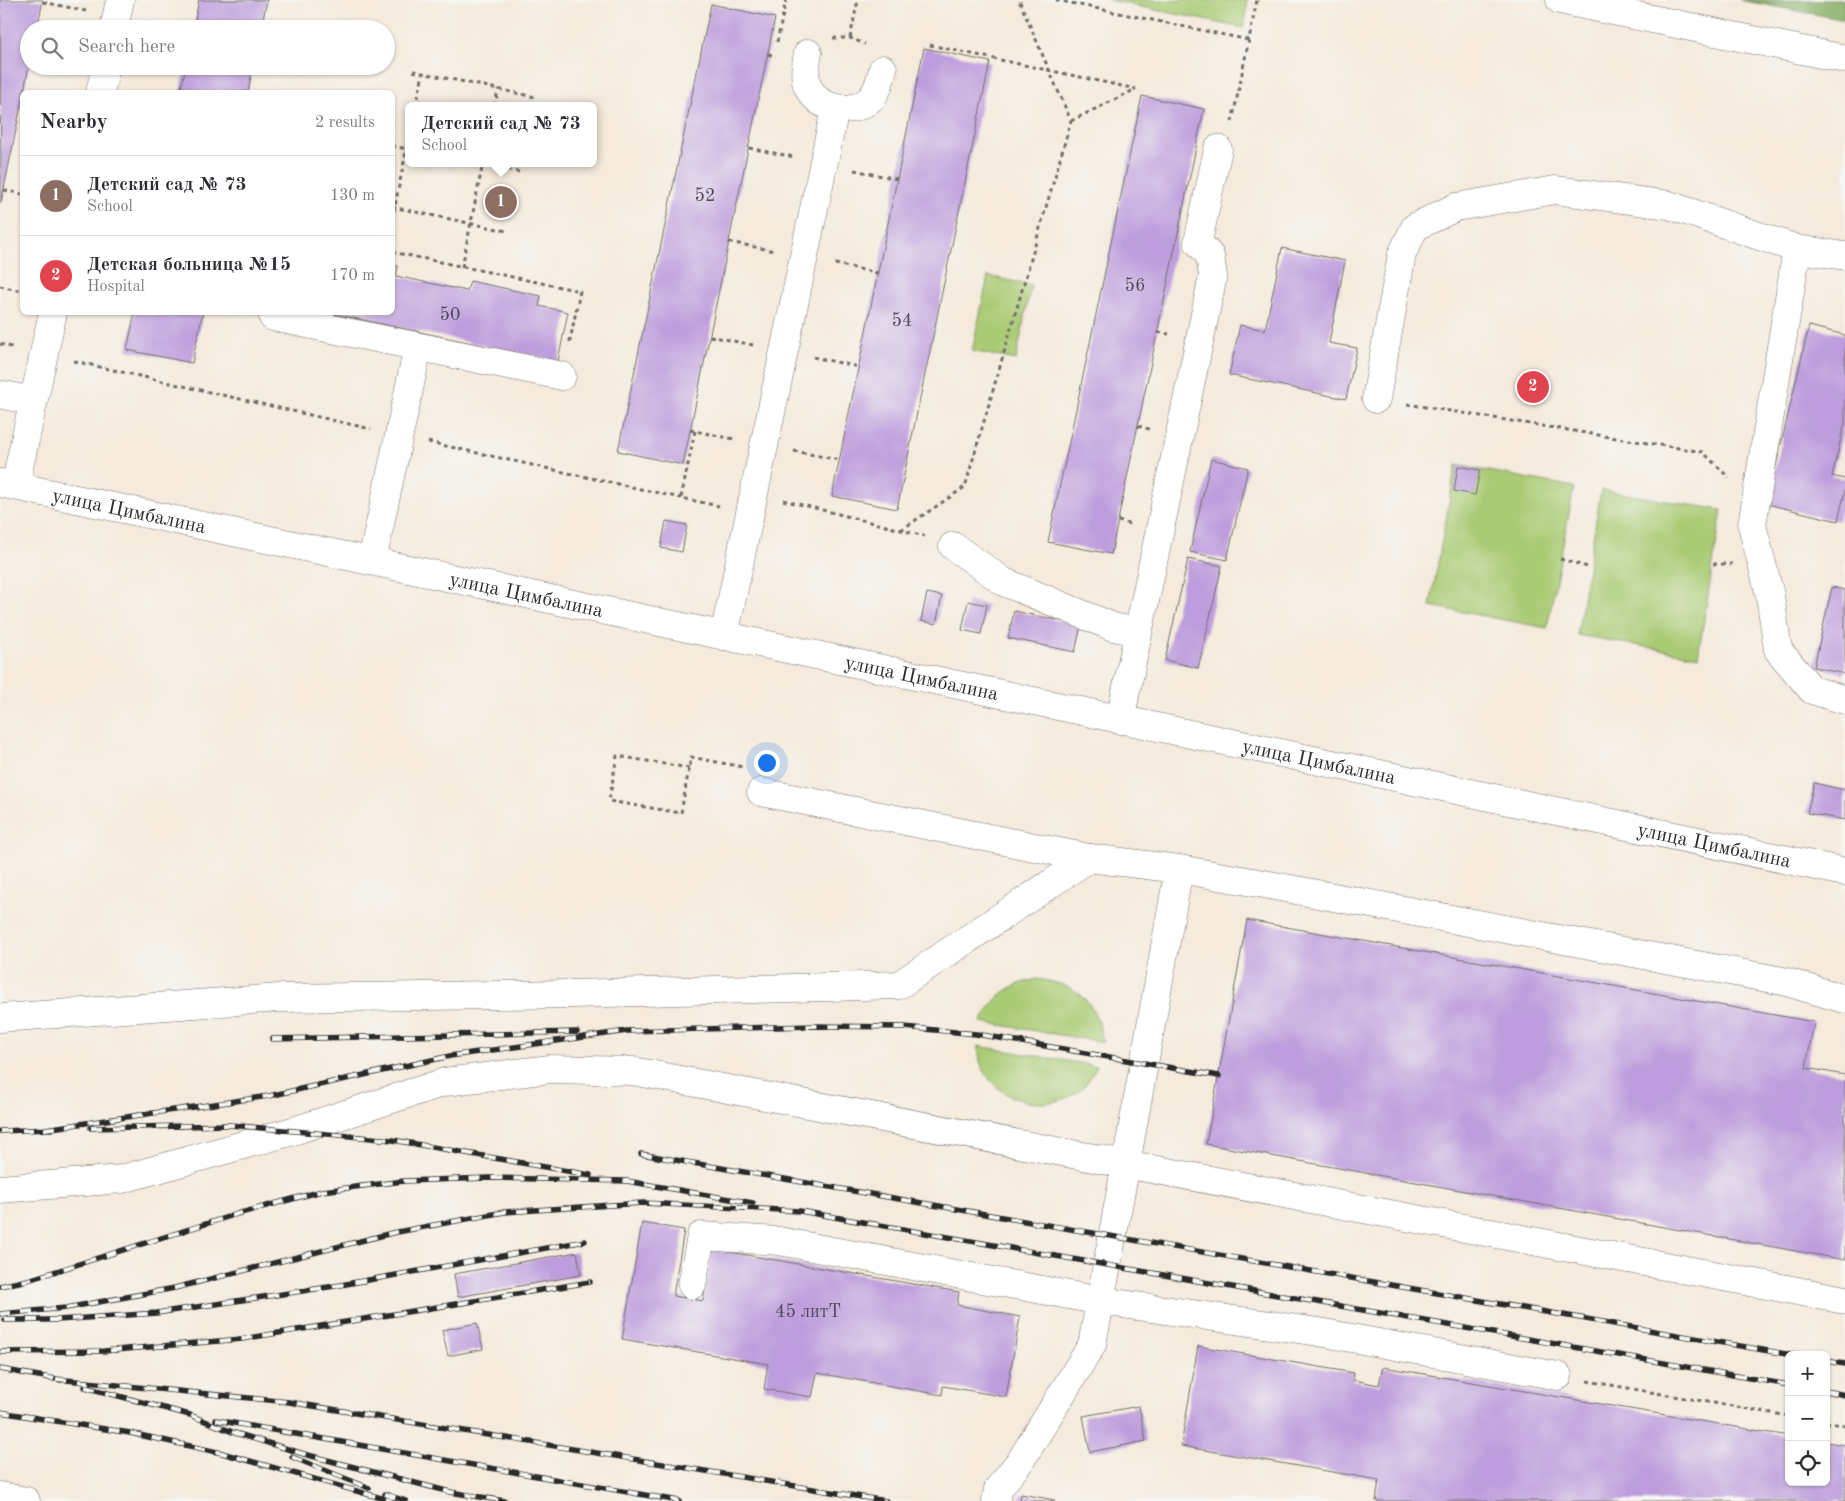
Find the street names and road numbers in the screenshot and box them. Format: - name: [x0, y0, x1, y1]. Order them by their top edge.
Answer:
- street label: улица Цимбалина: [50, 486, 208, 538]
- street label: улица Цимбалина: [447, 570, 605, 622]
- street label: улица Цимбалина: [843, 653, 1000, 705]
- street label: улица Цимбалина: [1240, 737, 1397, 789]
- street label: улица Цимбалина: [1635, 820, 1793, 872]

